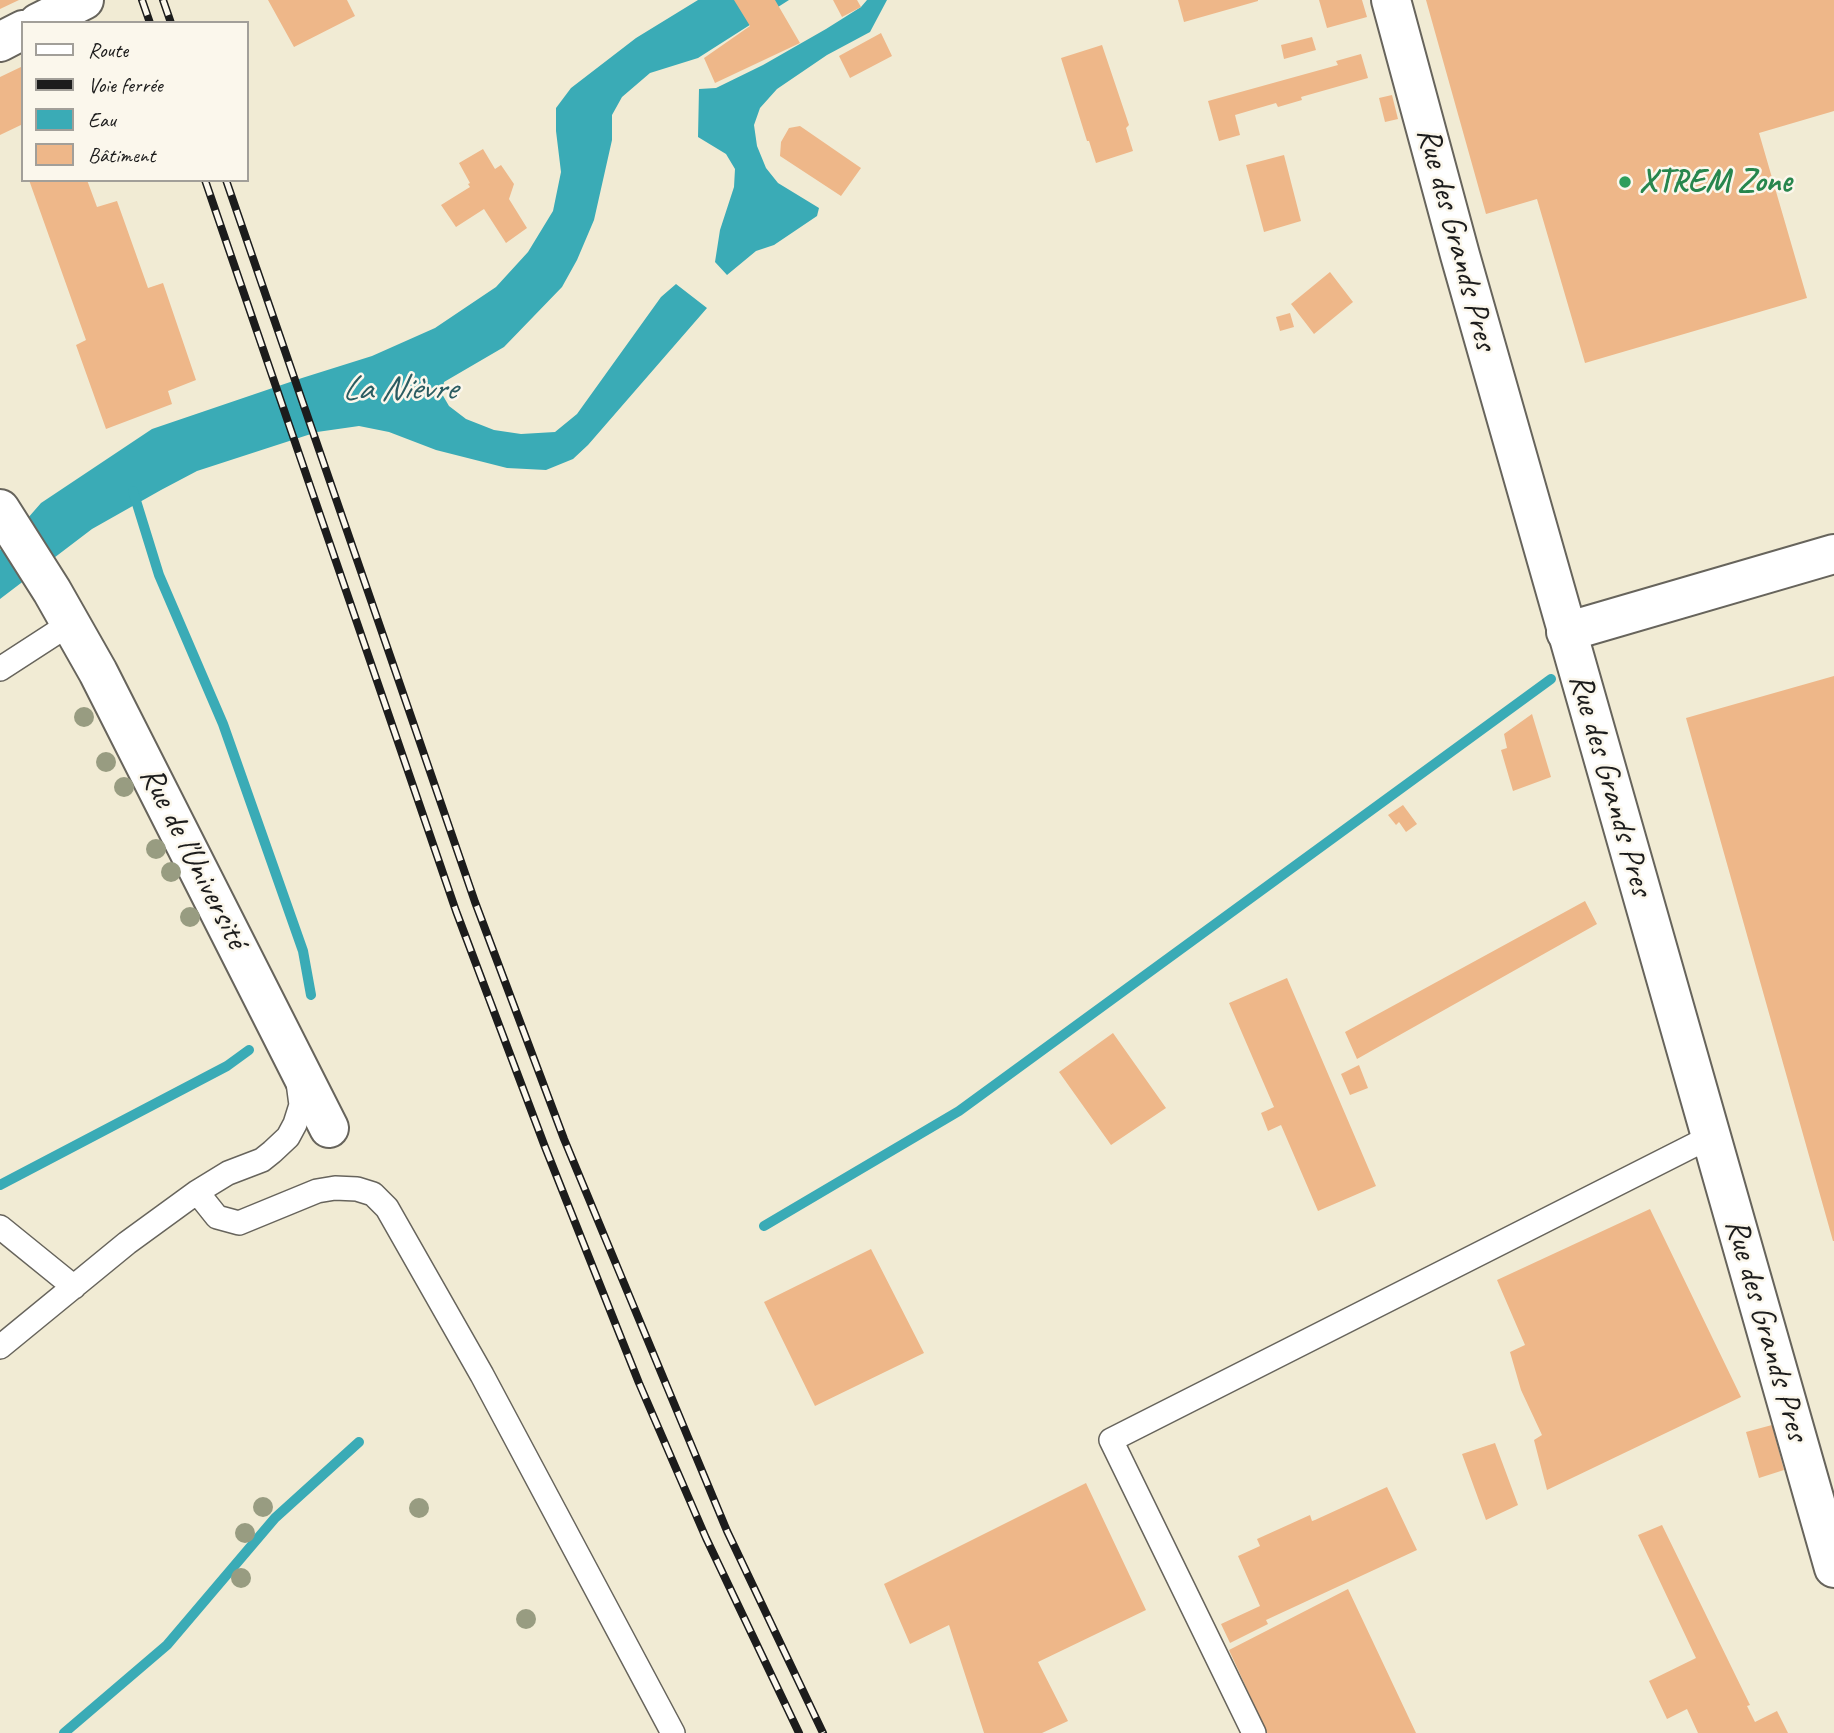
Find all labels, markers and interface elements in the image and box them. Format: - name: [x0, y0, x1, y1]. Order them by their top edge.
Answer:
- legend: [21, 21, 248, 182]
- text: Route: [88, 37, 128, 63]
- text: Voie ferrée: [88, 72, 163, 98]
- text: Eau: [88, 107, 116, 133]
- street label: Rue des Grands Pres: [1407, 123, 1505, 355]
- text: Bâtiment: [88, 142, 155, 168]
- place label: XTREM Zone: [1639, 162, 1792, 202]
- marker: XTREM Zone: [1617, 174, 1633, 190]
- water label: La Nièvre: [342, 369, 456, 411]
- street label: Rue des Grands Pres: [1559, 669, 1661, 901]
- street label: Rue de l'Université: [130, 761, 256, 955]
- street label: Rue des Grands Pres: [1715, 1214, 1817, 1446]

